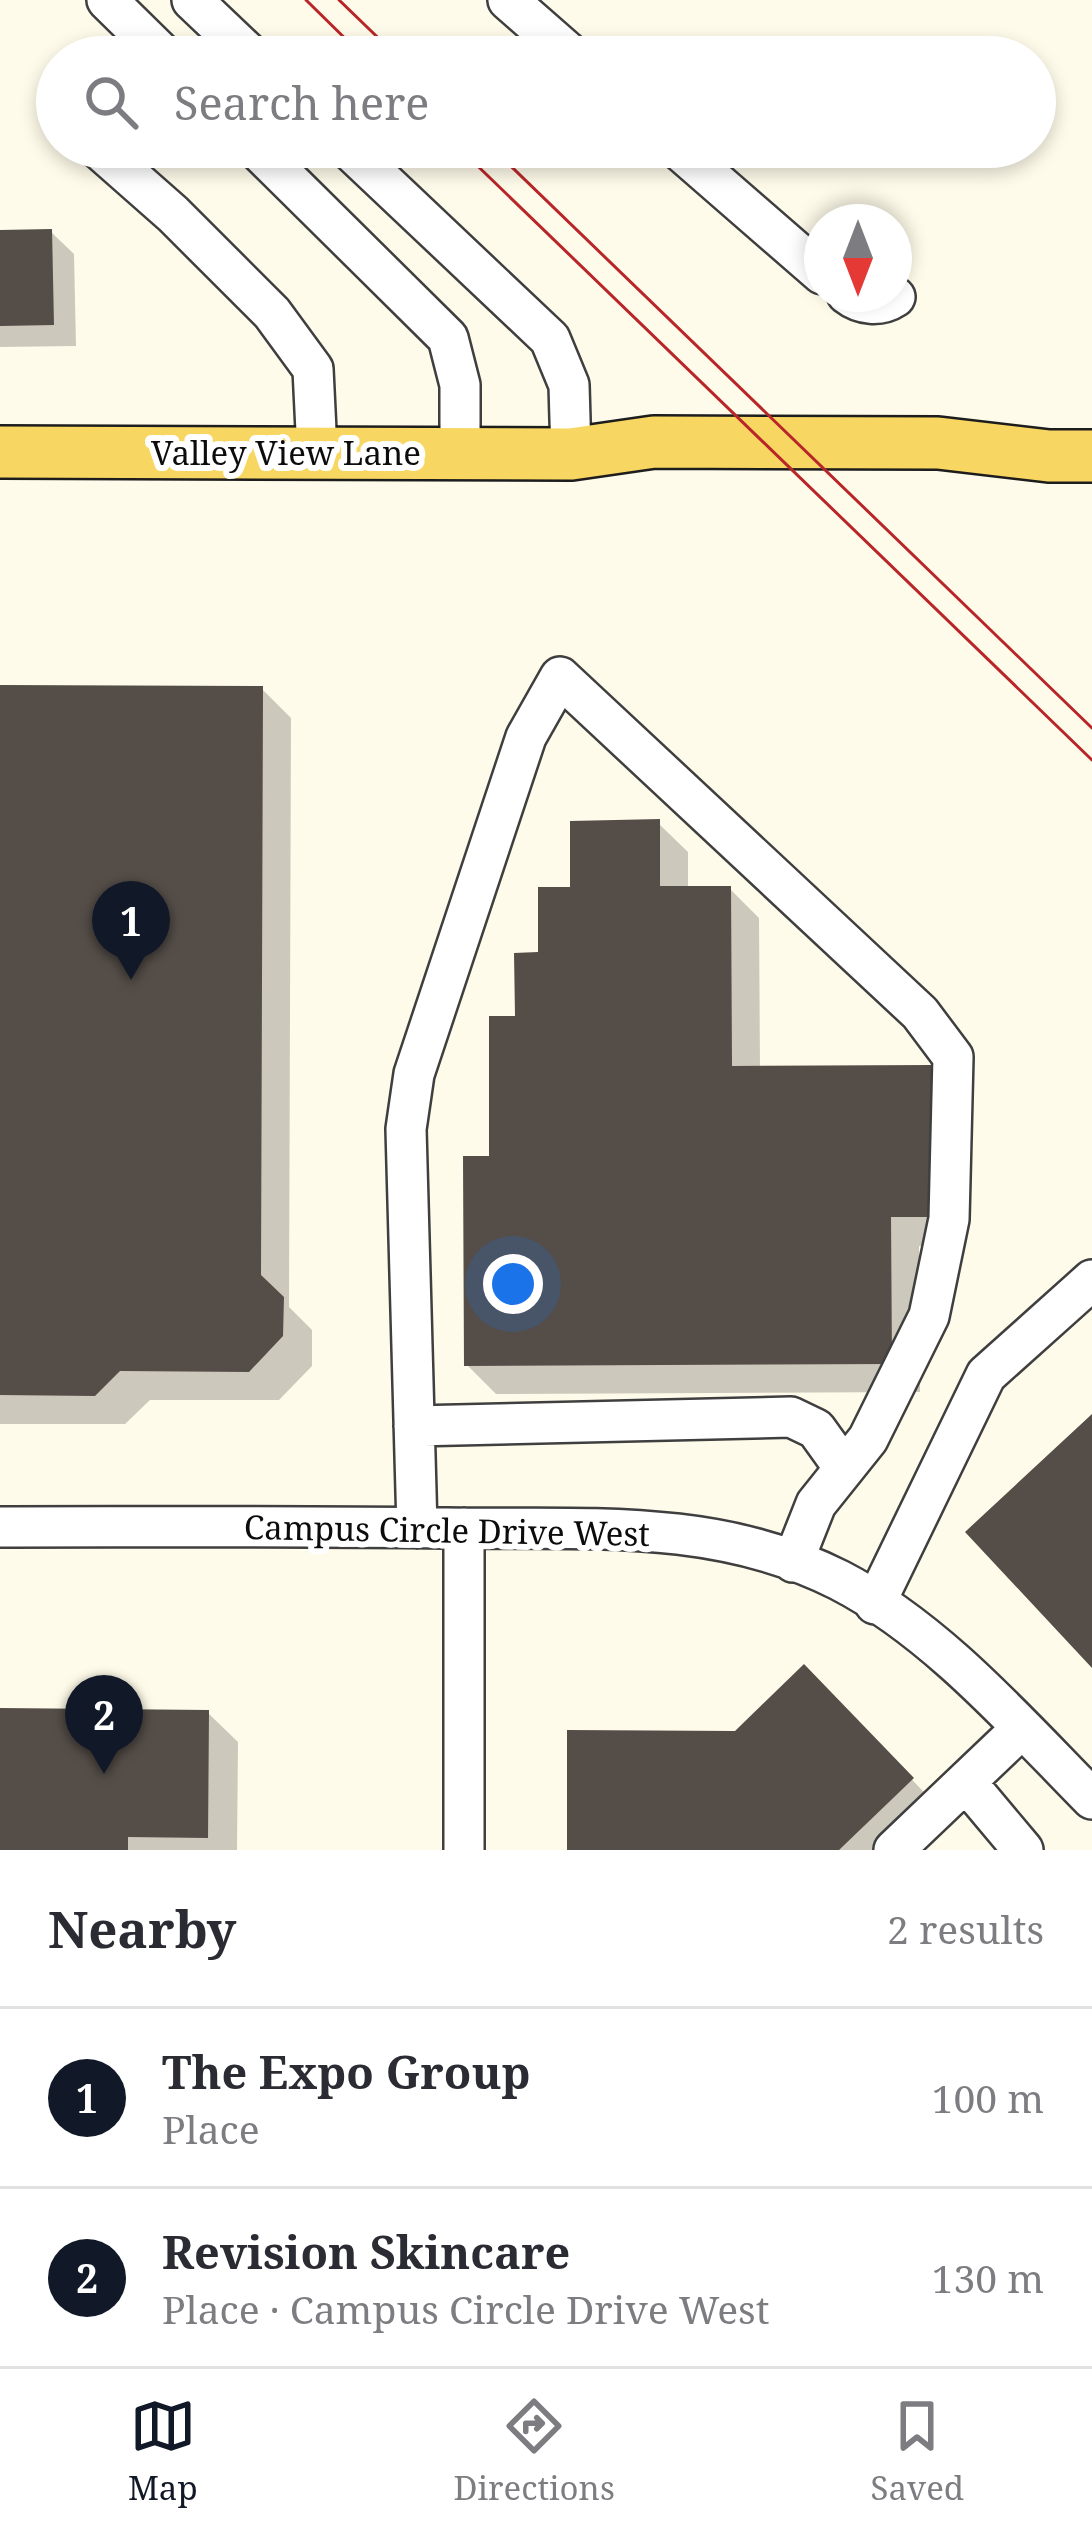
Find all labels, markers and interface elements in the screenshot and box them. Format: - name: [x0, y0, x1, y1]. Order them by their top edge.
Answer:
- search box: [36, 36, 1056, 168]
- icon: search: [78, 69, 144, 135]
- text: Search here: [174, 72, 429, 133]
- north arrow: [804, 204, 912, 312]
- street label: Valley View Lane: [151, 430, 421, 475]
- pin: 1: [92, 881, 170, 980]
- your location: [483, 1254, 543, 1314]
- street label: Campus Circle Drive West: [244, 1504, 650, 1556]
- pin: 2: [65, 1675, 143, 1774]
- text: Nearby: [48, 1893, 236, 1963]
- text: 2 results: [887, 1902, 1044, 1955]
- text: The Expo Group: [162, 2041, 531, 2102]
- text: 1: [76, 2071, 98, 2124]
- text: 100 m: [932, 2071, 1044, 2124]
- text: Place: [162, 2102, 260, 2155]
- text: Revision Skincare: [162, 2221, 570, 2282]
- text: 2: [76, 2251, 98, 2304]
- text: 130 m: [932, 2251, 1044, 2304]
- text: Place · Campus Circle Drive West: [162, 2282, 769, 2335]
- tab: Map: [128, 2393, 198, 2510]
- tab: Directions: [453, 2393, 615, 2510]
- tab: Saved: [871, 2393, 964, 2510]

